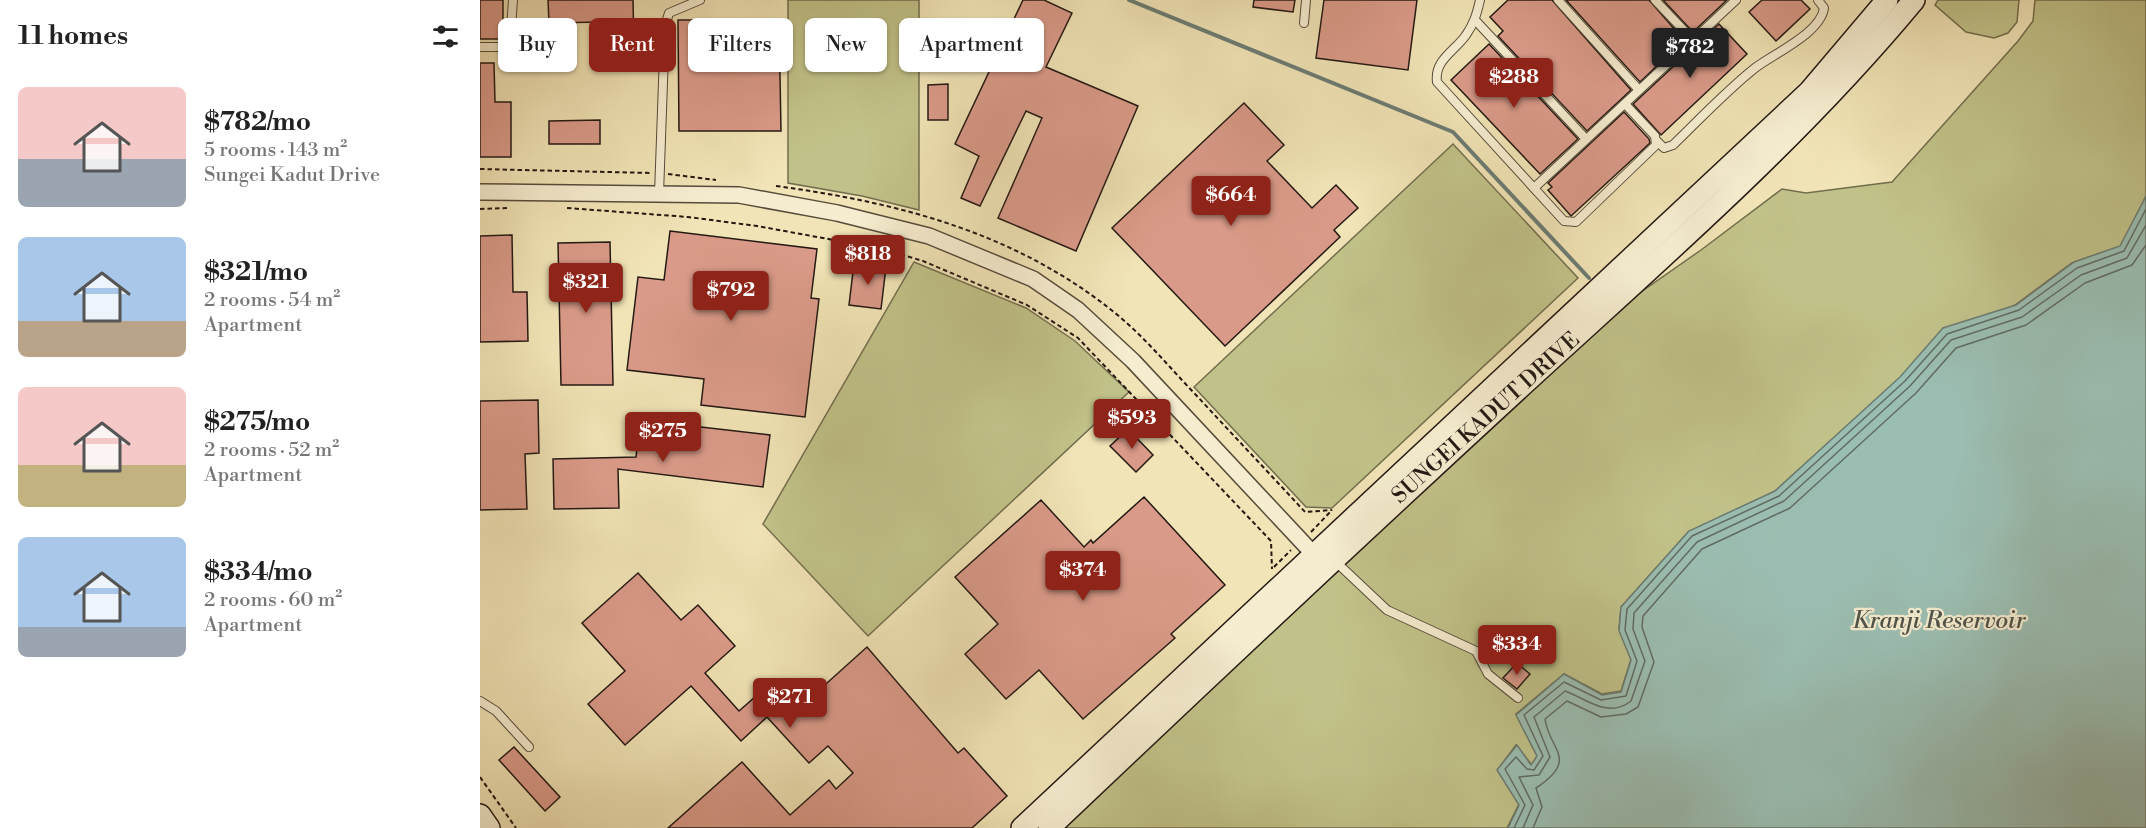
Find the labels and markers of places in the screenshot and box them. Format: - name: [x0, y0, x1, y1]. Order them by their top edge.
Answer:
- pin: $782: [1654, 28, 1726, 79]
- pin: $288: [1478, 58, 1550, 109]
- pin: $664: [1195, 176, 1267, 227]
- pin: $818: [832, 235, 904, 286]
- pin: $321: [550, 263, 622, 314]
- pin: $792: [695, 271, 767, 322]
- pin: $593: [1096, 399, 1168, 450]
- pin: $275: [627, 412, 699, 463]
- pin: $374: [1047, 551, 1119, 602]
- pin: $334: [1481, 625, 1553, 676]
- pin: $271: [754, 678, 826, 729]

